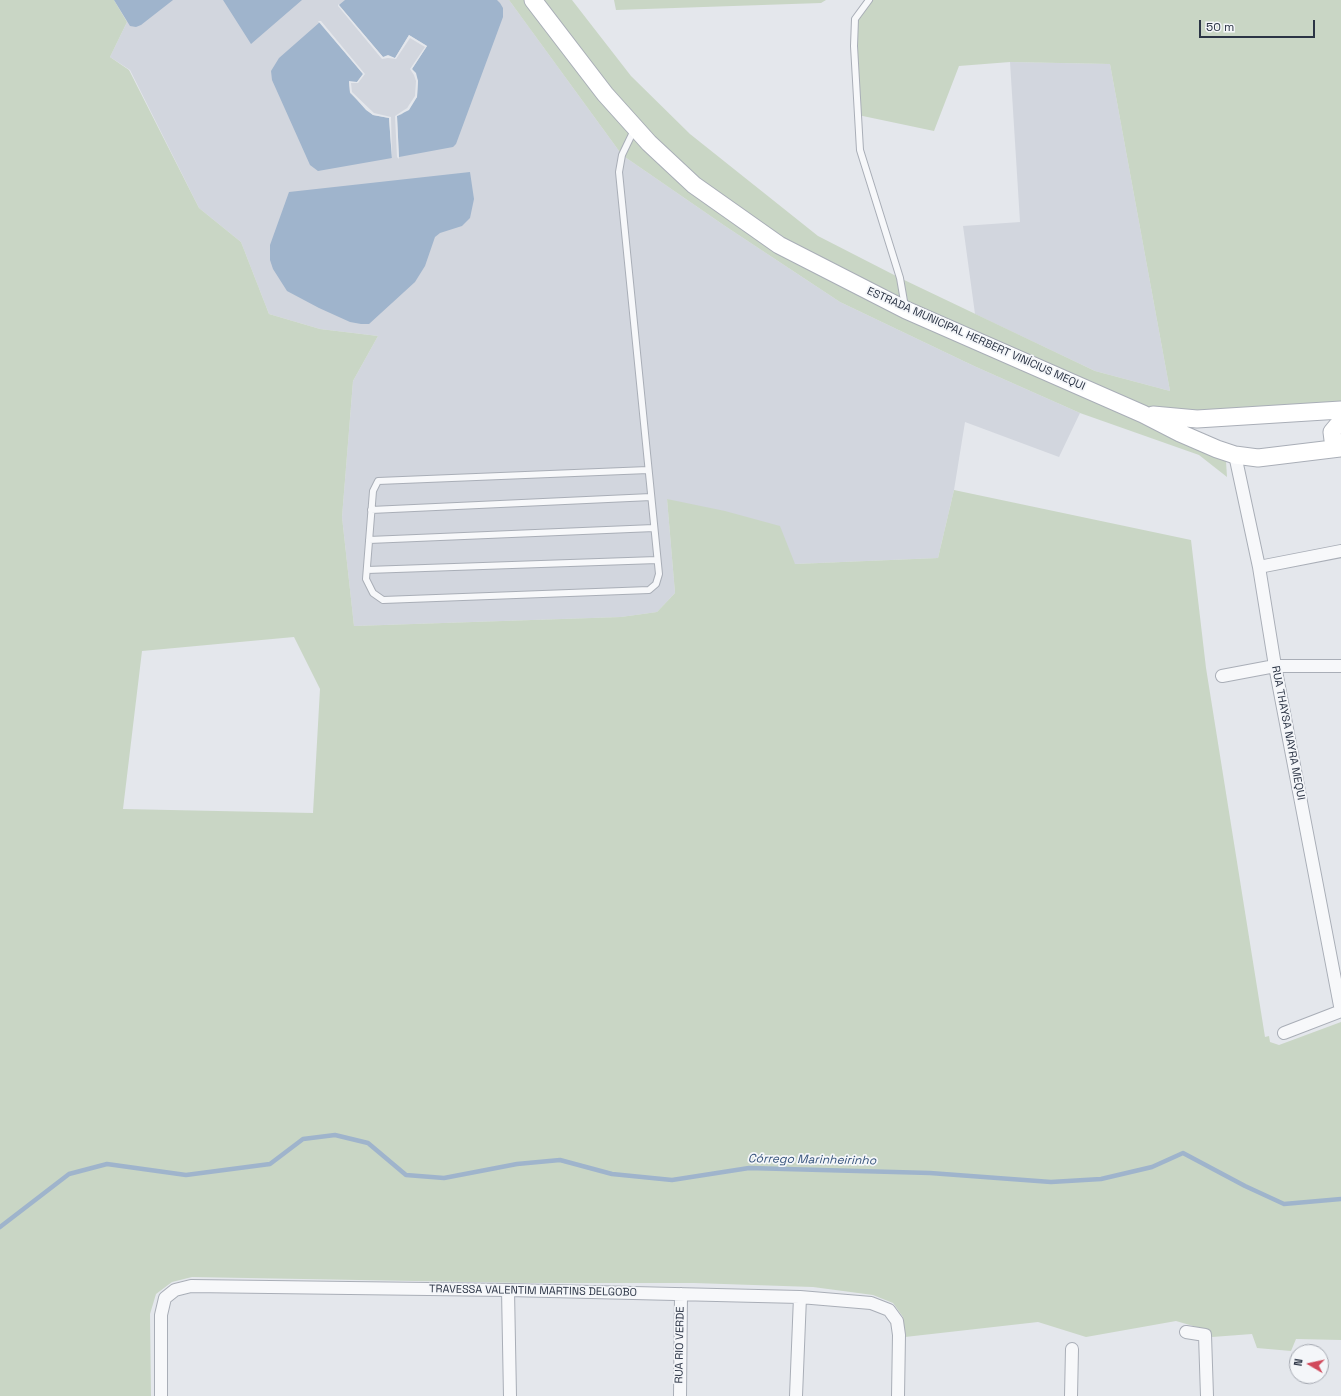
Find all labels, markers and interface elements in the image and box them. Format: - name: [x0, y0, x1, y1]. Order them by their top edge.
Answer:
- scale bar: [1201, 12, 1317, 38]
- text: 50 m: [1206, 19, 1234, 35]
- street label: ESTRADA MUNICIPAL HERBERT VINÍCIUS MEQUI: [865, 285, 1087, 393]
- street label: RUA THAYSA NAYRA MEQUI: [1268, 665, 1308, 801]
- water label: Córrego Marinheirinho: [748, 1152, 876, 1168]
- street label: TRAVESSA VALENTIM MARTINS DELGOBO: [429, 1283, 637, 1299]
- street label: RUA RIO VERDE: [673, 1306, 687, 1384]
- north arrow: [1289, 1344, 1329, 1384]
- text: N: [1291, 1358, 1306, 1367]

